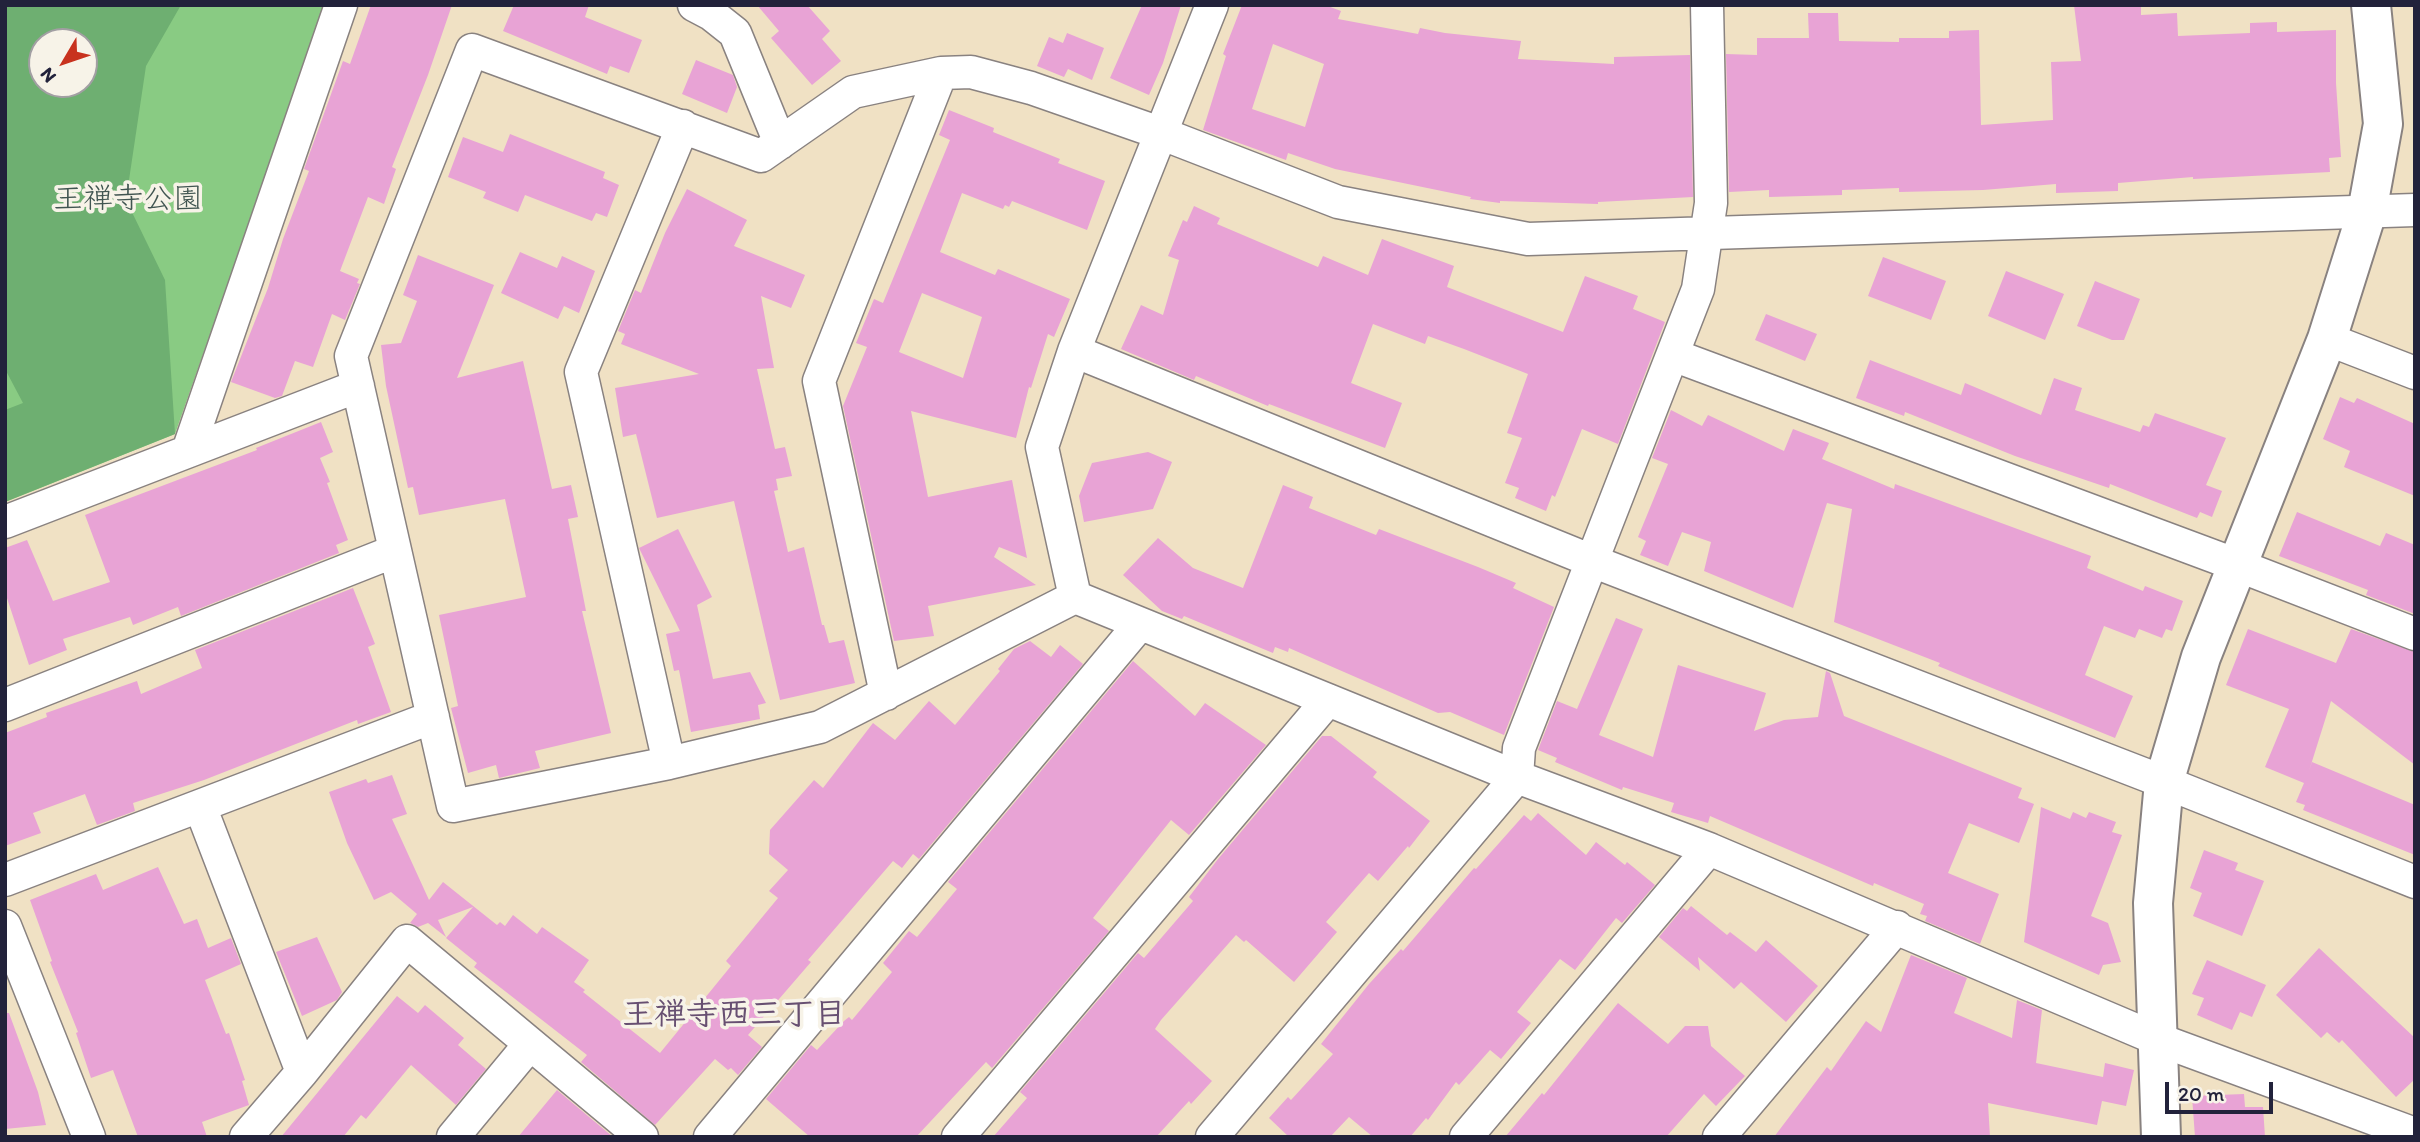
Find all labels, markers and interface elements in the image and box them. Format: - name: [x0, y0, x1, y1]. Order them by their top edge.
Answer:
- north arrow: [28, 28, 98, 98]
- text: N: [35, 63, 61, 87]
- park label: 王禅寺公園: [53, 182, 203, 218]
- district label: 王禅寺西三丁目: [622, 997, 846, 1035]
- scale bar: [2168, 1068, 2276, 1112]
- text: 20 m: [2178, 1081, 2224, 1106]

